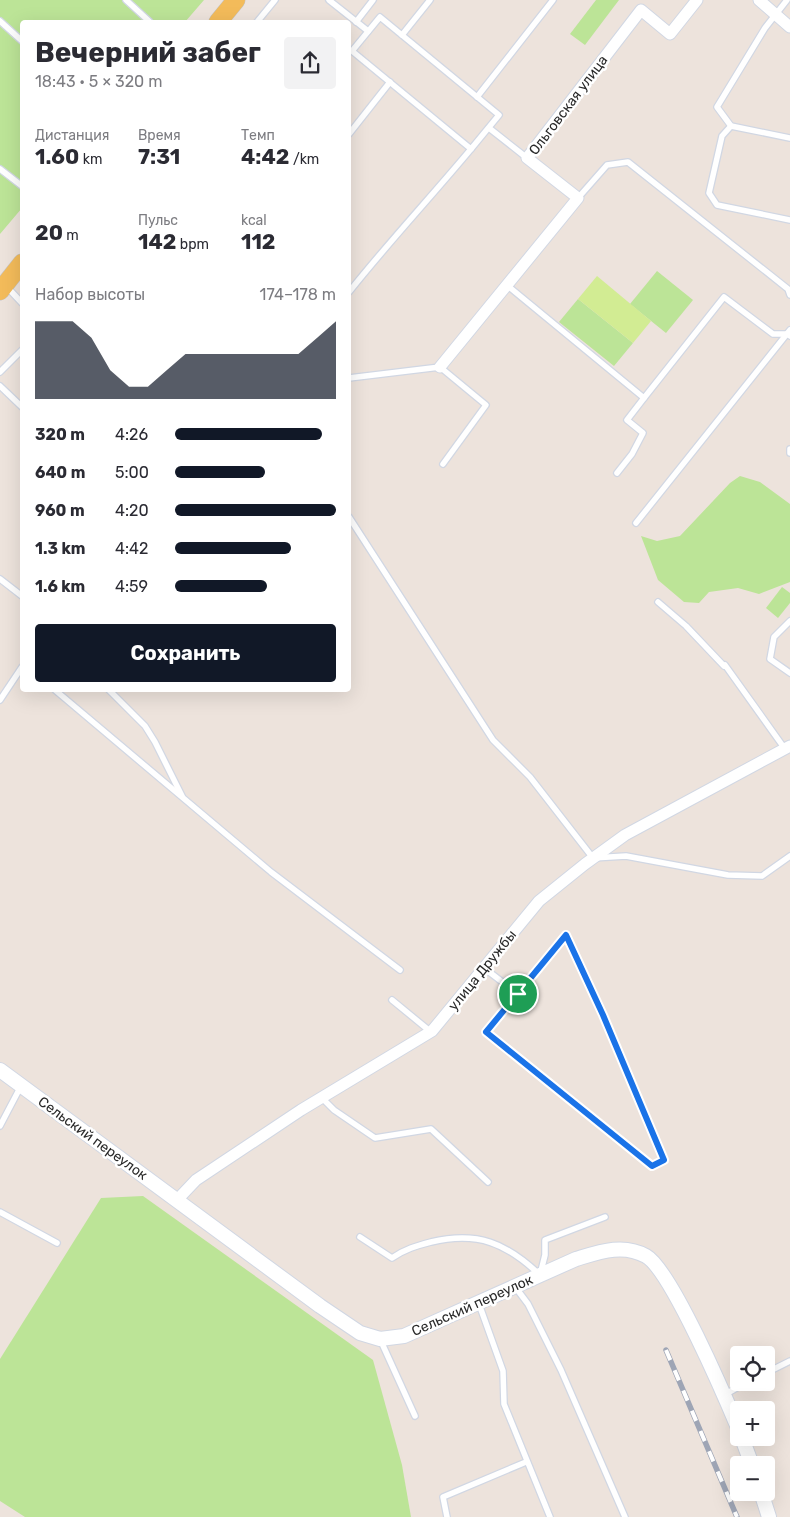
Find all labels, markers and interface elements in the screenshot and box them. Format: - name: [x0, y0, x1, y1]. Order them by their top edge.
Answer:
- text: Вечерний забег: [35, 36, 261, 69]
- button: share: [284, 37, 336, 89]
- street label: Ольговская улица: [525, 52, 611, 159]
- text: 18:43 · 5 × 320 m: [35, 72, 162, 91]
- text: Дистанция: [35, 127, 109, 144]
- text: Время: [138, 127, 181, 144]
- text: Темп: [241, 127, 275, 144]
- text: 1.60: [35, 144, 79, 169]
- text: 7:31: [138, 144, 180, 169]
- text: 4:42: [241, 144, 289, 169]
- text: km: [79, 151, 102, 168]
- text: /km: [289, 151, 319, 168]
- text: Пульс: [138, 212, 178, 229]
- text: kcal: [241, 212, 267, 229]
- text: 20: [35, 220, 63, 245]
- text: m: [63, 227, 79, 244]
- text: 142: [138, 229, 176, 254]
- text: 112: [241, 229, 276, 254]
- text: bpm: [176, 236, 209, 253]
- text: Набор высоты: [35, 285, 145, 304]
- text: 174–178 m: [260, 285, 336, 304]
- text: 320 m: [35, 425, 85, 444]
- text: 4:26: [115, 425, 148, 444]
- text: 640 m: [35, 463, 85, 482]
- text: 5:00: [115, 463, 149, 482]
- text: 960 m: [35, 501, 85, 520]
- text: 4:20: [115, 501, 149, 520]
- text: 1.3 km: [35, 539, 85, 558]
- text: 4:42: [115, 539, 148, 558]
- text: 1.6 km: [35, 577, 85, 596]
- text: 4:59: [115, 577, 148, 596]
- button: Сохранить: [35, 624, 336, 682]
- street label: улица Дружбы: [445, 927, 520, 1014]
- pin: [497, 973, 539, 1015]
- icon: arrive: [504, 980, 532, 1008]
- street label: Сельский переулок: [35, 1093, 151, 1184]
- street label: Сельский переулок: [409, 1271, 536, 1340]
- map controls: [730, 1346, 775, 1501]
- button: locate: [730, 1346, 775, 1391]
- button: +: [730, 1401, 775, 1446]
- button: −: [730, 1456, 775, 1501]

